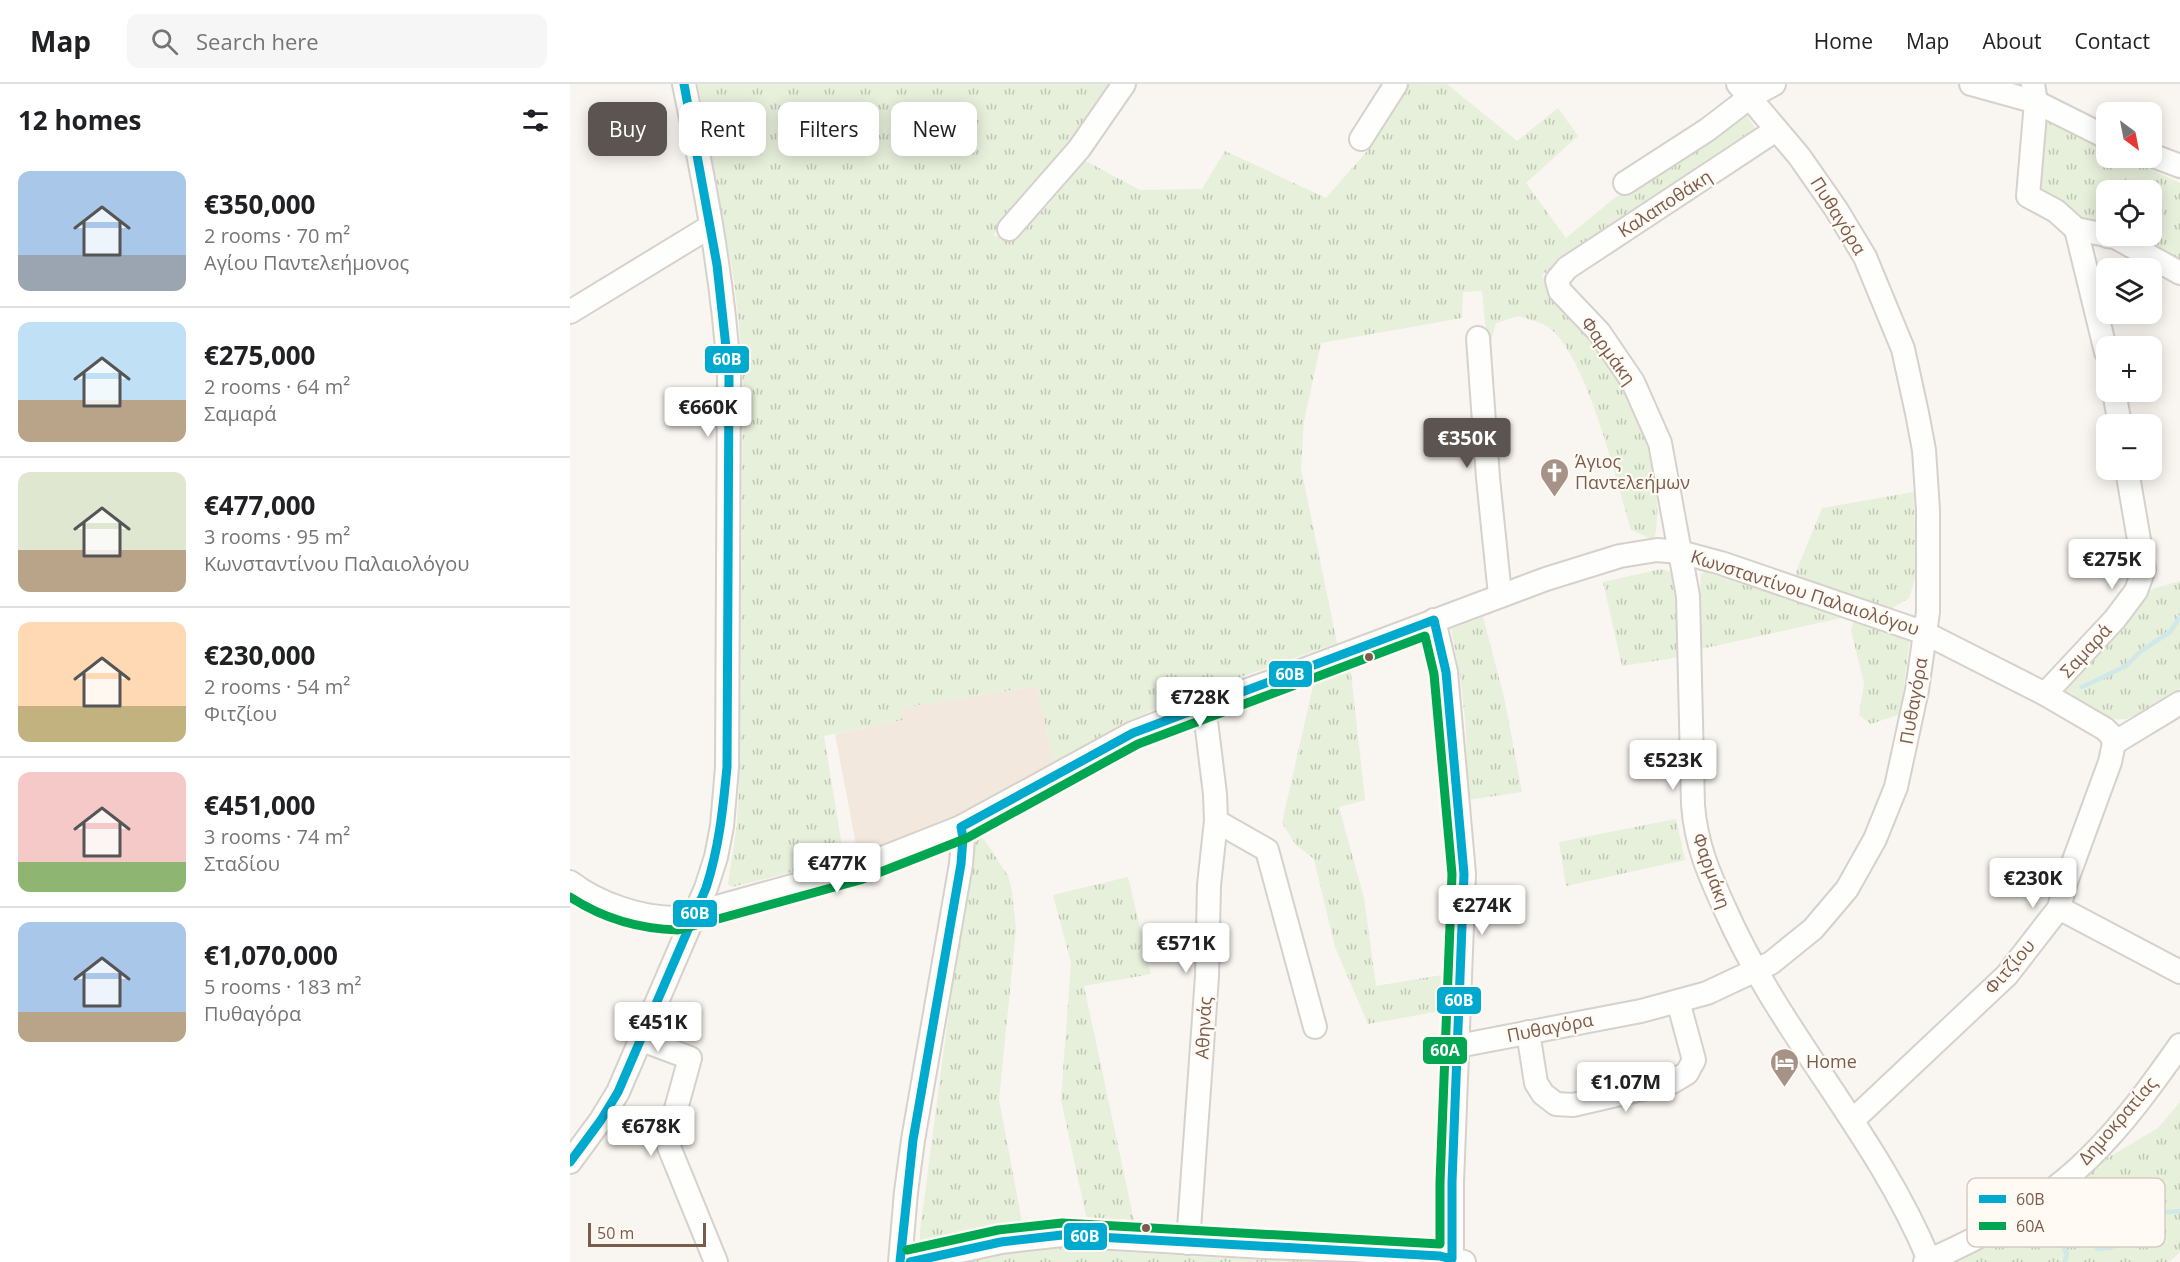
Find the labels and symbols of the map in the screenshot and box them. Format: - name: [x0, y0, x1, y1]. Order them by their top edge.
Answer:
- north arrow: [2096, 102, 2162, 168]
- street label: Καλαποθάκη: [1613, 164, 1716, 242]
- street label: Πυθαγόρα: [1805, 172, 1872, 259]
- street label: Φαρμάκη: [1576, 311, 1642, 389]
- line badge: 60Β: [704, 345, 750, 374]
- text: 60Β: [712, 348, 742, 370]
- pin: €660K: [666, 387, 750, 438]
- pin: €350K: [1425, 418, 1509, 469]
- place label: Άγιος Παντελεήμων: [1575, 449, 1690, 494]
- church icon: Άγιος Παντελεήμων: [1538, 456, 1570, 498]
- pin: €275K: [2070, 539, 2154, 590]
- street label: Κωνσταντίνου Παλαιολόγου: [1688, 544, 1923, 640]
- street label: Σαμαρά: [2054, 618, 2116, 682]
- unlabelled marker: [1363, 651, 1375, 663]
- street label: Πυθαγόρα: [1894, 656, 1932, 746]
- line badge: 60Β: [1268, 660, 1313, 688]
- text: 60Β: [1275, 663, 1305, 685]
- pin: €728K: [1158, 677, 1242, 728]
- pin: €523K: [1631, 740, 1715, 791]
- street label: Φαρμάκη: [1687, 830, 1737, 912]
- pin: €477K: [795, 843, 879, 894]
- pin: €230K: [1991, 858, 2075, 909]
- pin: €274K: [1440, 885, 1524, 936]
- line badge: 60Β: [672, 899, 718, 928]
- text: 60Β: [680, 902, 710, 924]
- pin: €571K: [1144, 923, 1228, 974]
- street label: Φιτζίου: [1979, 934, 2040, 999]
- line badge: 60Β: [1436, 986, 1482, 1015]
- text: 60Β: [1444, 989, 1474, 1011]
- street label: Αθηνάς: [1189, 996, 1217, 1060]
- pin: €451K: [616, 1002, 700, 1053]
- street label: Πυθαγόρα: [1505, 1007, 1595, 1047]
- line badge: 60Α: [1422, 1036, 1468, 1065]
- text: 60Α: [1430, 1039, 1461, 1061]
- hotel icon: Home: [1769, 1046, 1801, 1088]
- place label: Home: [1806, 1049, 1857, 1073]
- pin: €1.07M: [1577, 1062, 1675, 1113]
- street label: Δημοκρατίας: [2072, 1071, 2162, 1169]
- pin: €678K: [609, 1106, 693, 1157]
- legend: [1967, 1178, 2165, 1247]
- text: 60Β: [2016, 1188, 2045, 1210]
- text: 60Α: [2016, 1215, 2045, 1237]
- scale bar: [588, 1220, 706, 1248]
- line badge: 60Β: [1063, 1222, 1108, 1251]
- unlabelled marker: [1140, 1222, 1152, 1234]
- text: 60Β: [1070, 1225, 1100, 1247]

